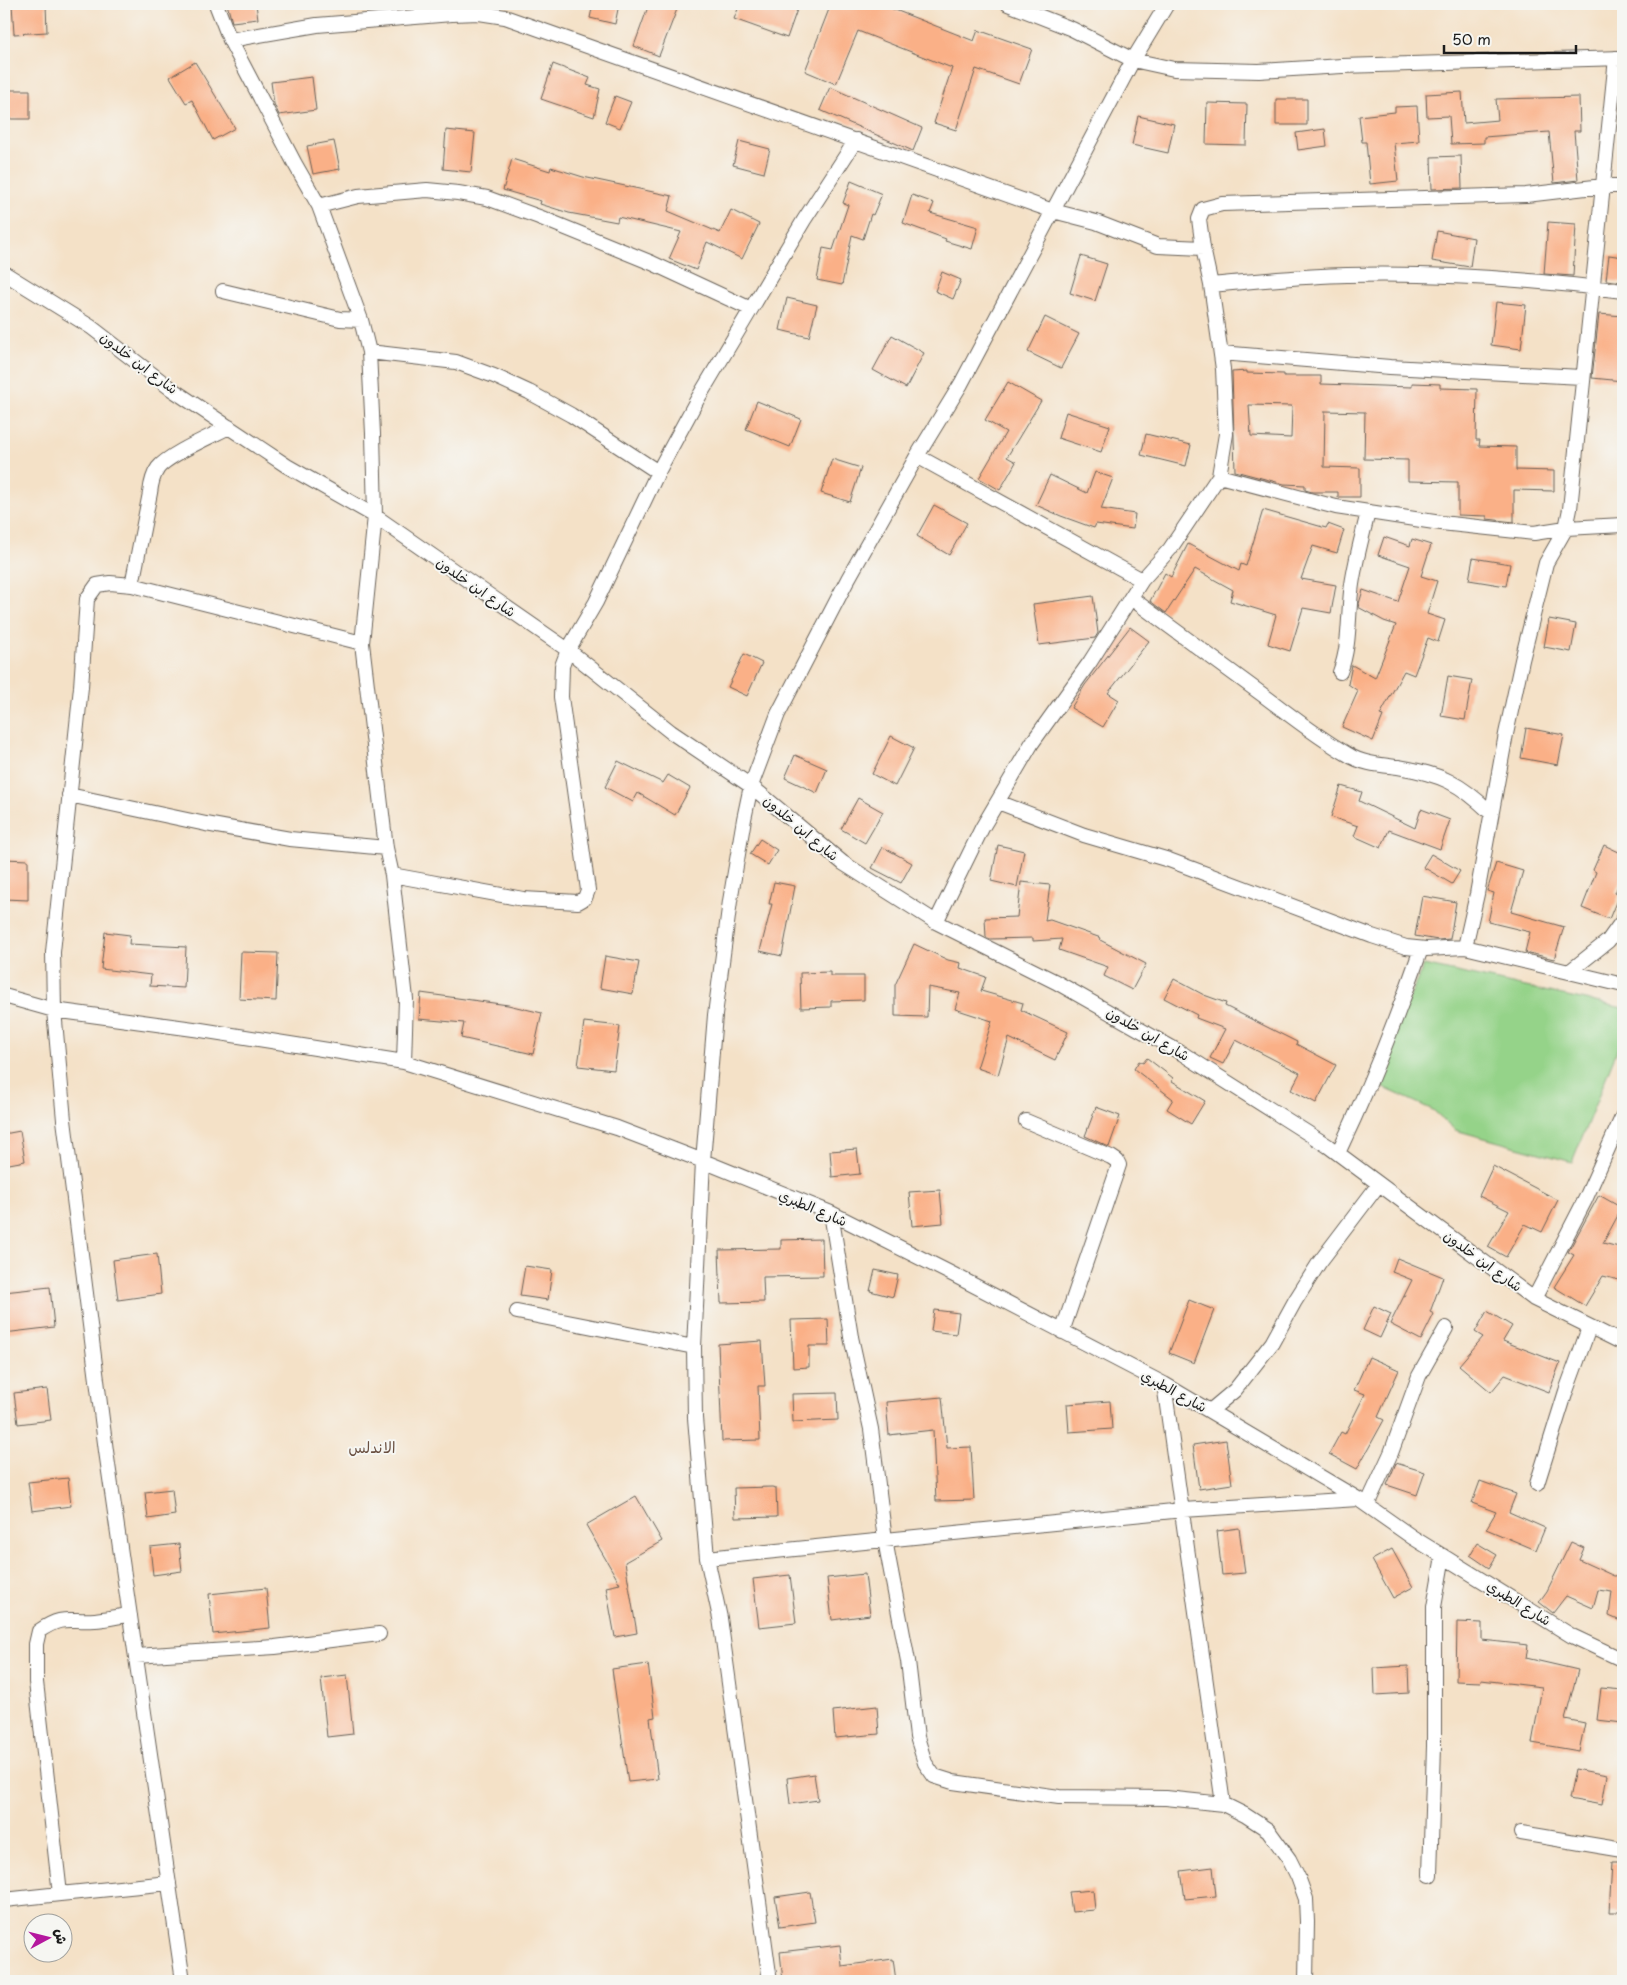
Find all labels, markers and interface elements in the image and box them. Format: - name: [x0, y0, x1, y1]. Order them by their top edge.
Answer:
- scale bar: [1444, 22, 1577, 54]
- text: 50 m: [1452, 27, 1491, 50]
- street label: شارع ابن خلدون: [96, 326, 183, 399]
- street label: شارع ابن خلدون: [432, 551, 520, 622]
- street label: شارع ابن خلدون: [759, 790, 844, 865]
- street label: شارع ابن خلدون: [1103, 1001, 1194, 1066]
- street label: شارع الطبري: [776, 1184, 850, 1232]
- street label: شارع ابن خلدون: [1440, 1225, 1527, 1296]
- street label: شارع الطبري: [1137, 1364, 1211, 1418]
- district label: الاندلس: [348, 1435, 396, 1458]
- street label: شارع الطبري: [1483, 1575, 1555, 1631]
- north arrow: [22, 1912, 72, 1962]
- text: ش: [50, 1927, 73, 1945]

